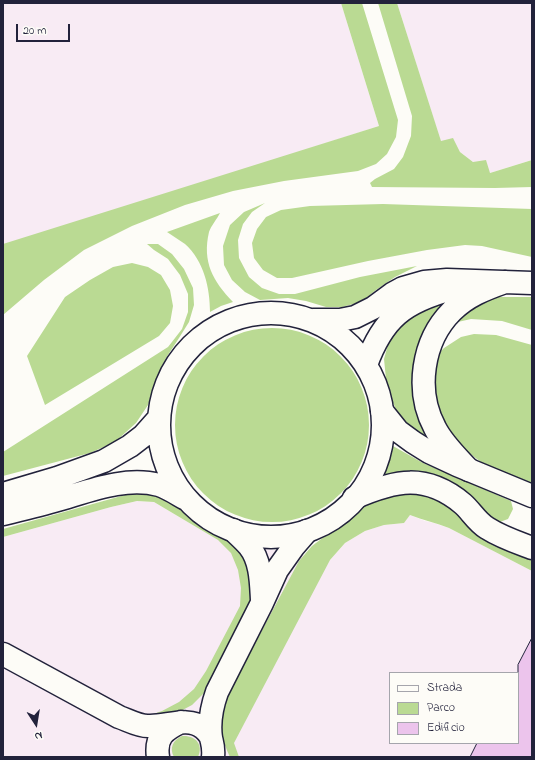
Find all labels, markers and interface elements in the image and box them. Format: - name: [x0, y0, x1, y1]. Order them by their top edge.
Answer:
- scale bar: [18, 16, 72, 42]
- text: 20 m: [23, 22, 46, 40]
- legend: [389, 672, 519, 744]
- text: Strada: [427, 679, 462, 697]
- text: Parco: [427, 699, 455, 717]
- north arrow: [16, 704, 56, 744]
- text: Edificio: [427, 719, 465, 737]
- text: N: [33, 727, 44, 744]

